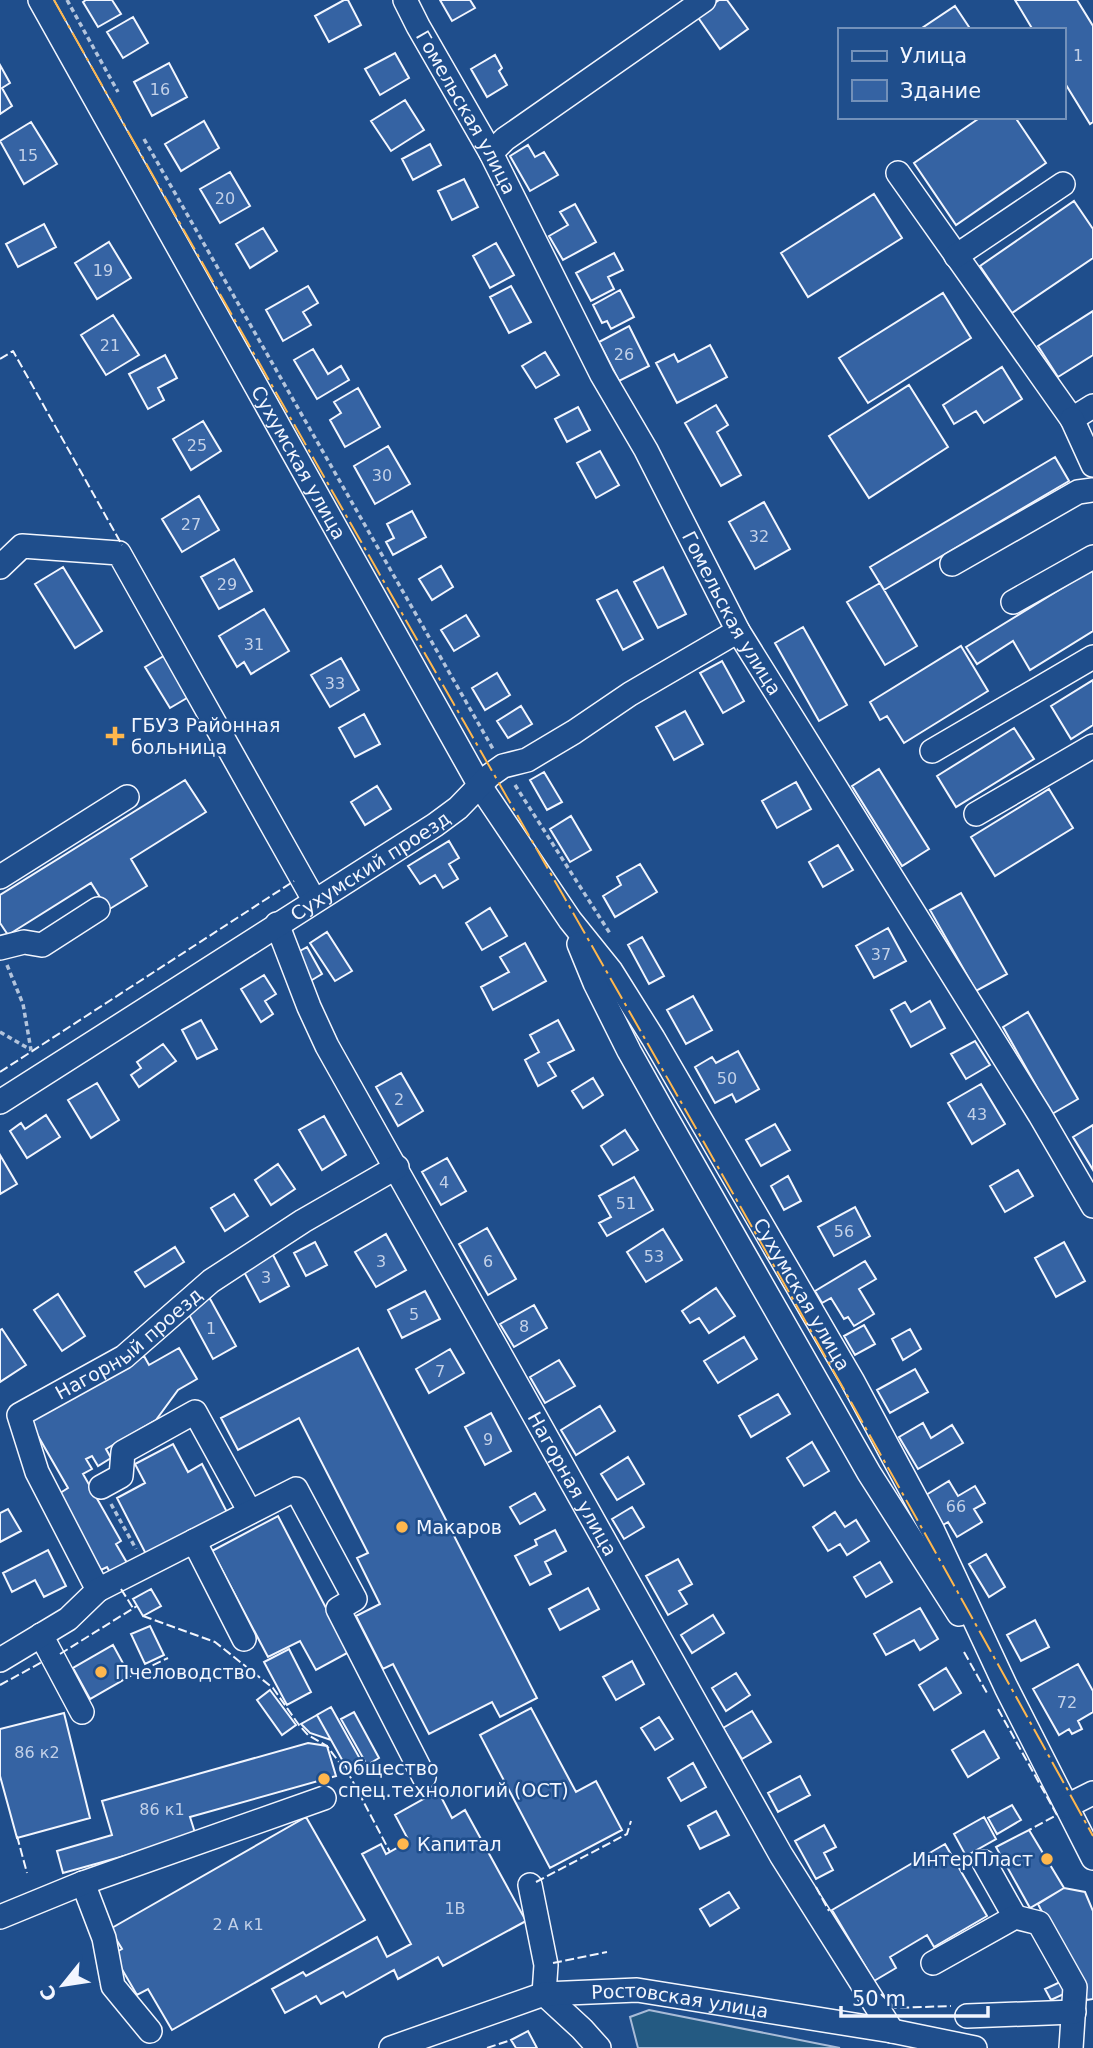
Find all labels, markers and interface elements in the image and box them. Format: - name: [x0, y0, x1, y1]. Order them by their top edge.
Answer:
- street label: Гомельская улица: [412, 27, 521, 198]
- legend: [838, 28, 1065, 119]
- text: Улица: [900, 44, 967, 68]
- house number: 1: [1073, 46, 1083, 65]
- text: Здание: [900, 79, 981, 103]
- house number: 16: [150, 80, 170, 99]
- house number: 15: [18, 146, 38, 165]
- house number: 20: [215, 189, 235, 208]
- house number: 19: [93, 261, 113, 280]
- house number: 21: [100, 336, 120, 355]
- house number: 26: [614, 345, 634, 364]
- street label: Сухумская улица: [247, 382, 351, 543]
- house number: 25: [187, 436, 207, 455]
- house number: 30: [372, 466, 392, 485]
- house number: 27: [181, 515, 201, 534]
- street label: Гомельская улица: [678, 527, 786, 699]
- house number: 32: [749, 527, 769, 546]
- house number: 29: [217, 575, 237, 594]
- house number: 31: [244, 635, 264, 654]
- house number: 33: [325, 674, 345, 693]
- place label: ГБУЗ Районная больница: [131, 714, 280, 758]
- marker: ГБУЗ Районная больница: [105, 726, 125, 746]
- street label: Сухумский проезд: [286, 807, 454, 925]
- house number: 37: [871, 945, 891, 964]
- house number: 50: [717, 1069, 737, 1088]
- house number: 2: [394, 1090, 404, 1109]
- house number: 43: [967, 1105, 987, 1124]
- house number: 4: [439, 1173, 449, 1192]
- house number: 51: [616, 1194, 636, 1213]
- street label: Сухумская улица: [749, 1214, 855, 1374]
- house number: 56: [834, 1222, 854, 1241]
- house number: 53: [644, 1247, 664, 1266]
- house number: 3: [376, 1252, 386, 1271]
- house number: 6: [483, 1252, 493, 1271]
- house number: 3: [261, 1268, 271, 1287]
- street label: Нагорный проезд: [51, 1283, 206, 1404]
- house number: 5: [409, 1305, 419, 1324]
- house number: 8: [519, 1317, 529, 1336]
- house number: 1: [206, 1319, 216, 1338]
- house number: 7: [435, 1362, 445, 1381]
- street label: Нагорная улица: [524, 1408, 622, 1560]
- house number: 9: [483, 1430, 493, 1449]
- house number: 66: [946, 1497, 966, 1516]
- place label: Макаров: [416, 1516, 502, 1538]
- marker: Макаров: [394, 1519, 410, 1535]
- place label: Пчеловодство: [115, 1661, 256, 1683]
- marker: Пчеловодство: [93, 1664, 109, 1680]
- house number: 72: [1057, 1693, 1077, 1712]
- house number: 86 к2: [14, 1743, 60, 1762]
- place label: Общество спец.технологий (ОСТ): [338, 1757, 569, 1801]
- marker: Общество спец.технологий (ОСТ): [316, 1771, 332, 1787]
- house number: 86 к1: [139, 1800, 185, 1819]
- place label: Капитал: [417, 1833, 502, 1855]
- marker: Капитал: [395, 1836, 411, 1852]
- place label: ИнтерПласт: [912, 1848, 1033, 1870]
- marker: ИнтерПласт: [1039, 1851, 1055, 1867]
- house number: 1В: [444, 1899, 466, 1918]
- house number: 2 А к1: [212, 1915, 264, 1934]
- north arrow: [28, 1950, 98, 2020]
- scale bar: [841, 1974, 988, 2018]
- street label: Ростовская улица: [591, 1979, 770, 2022]
- text: С: [35, 1982, 61, 2005]
- text: 50 m: [852, 1987, 906, 2011]

